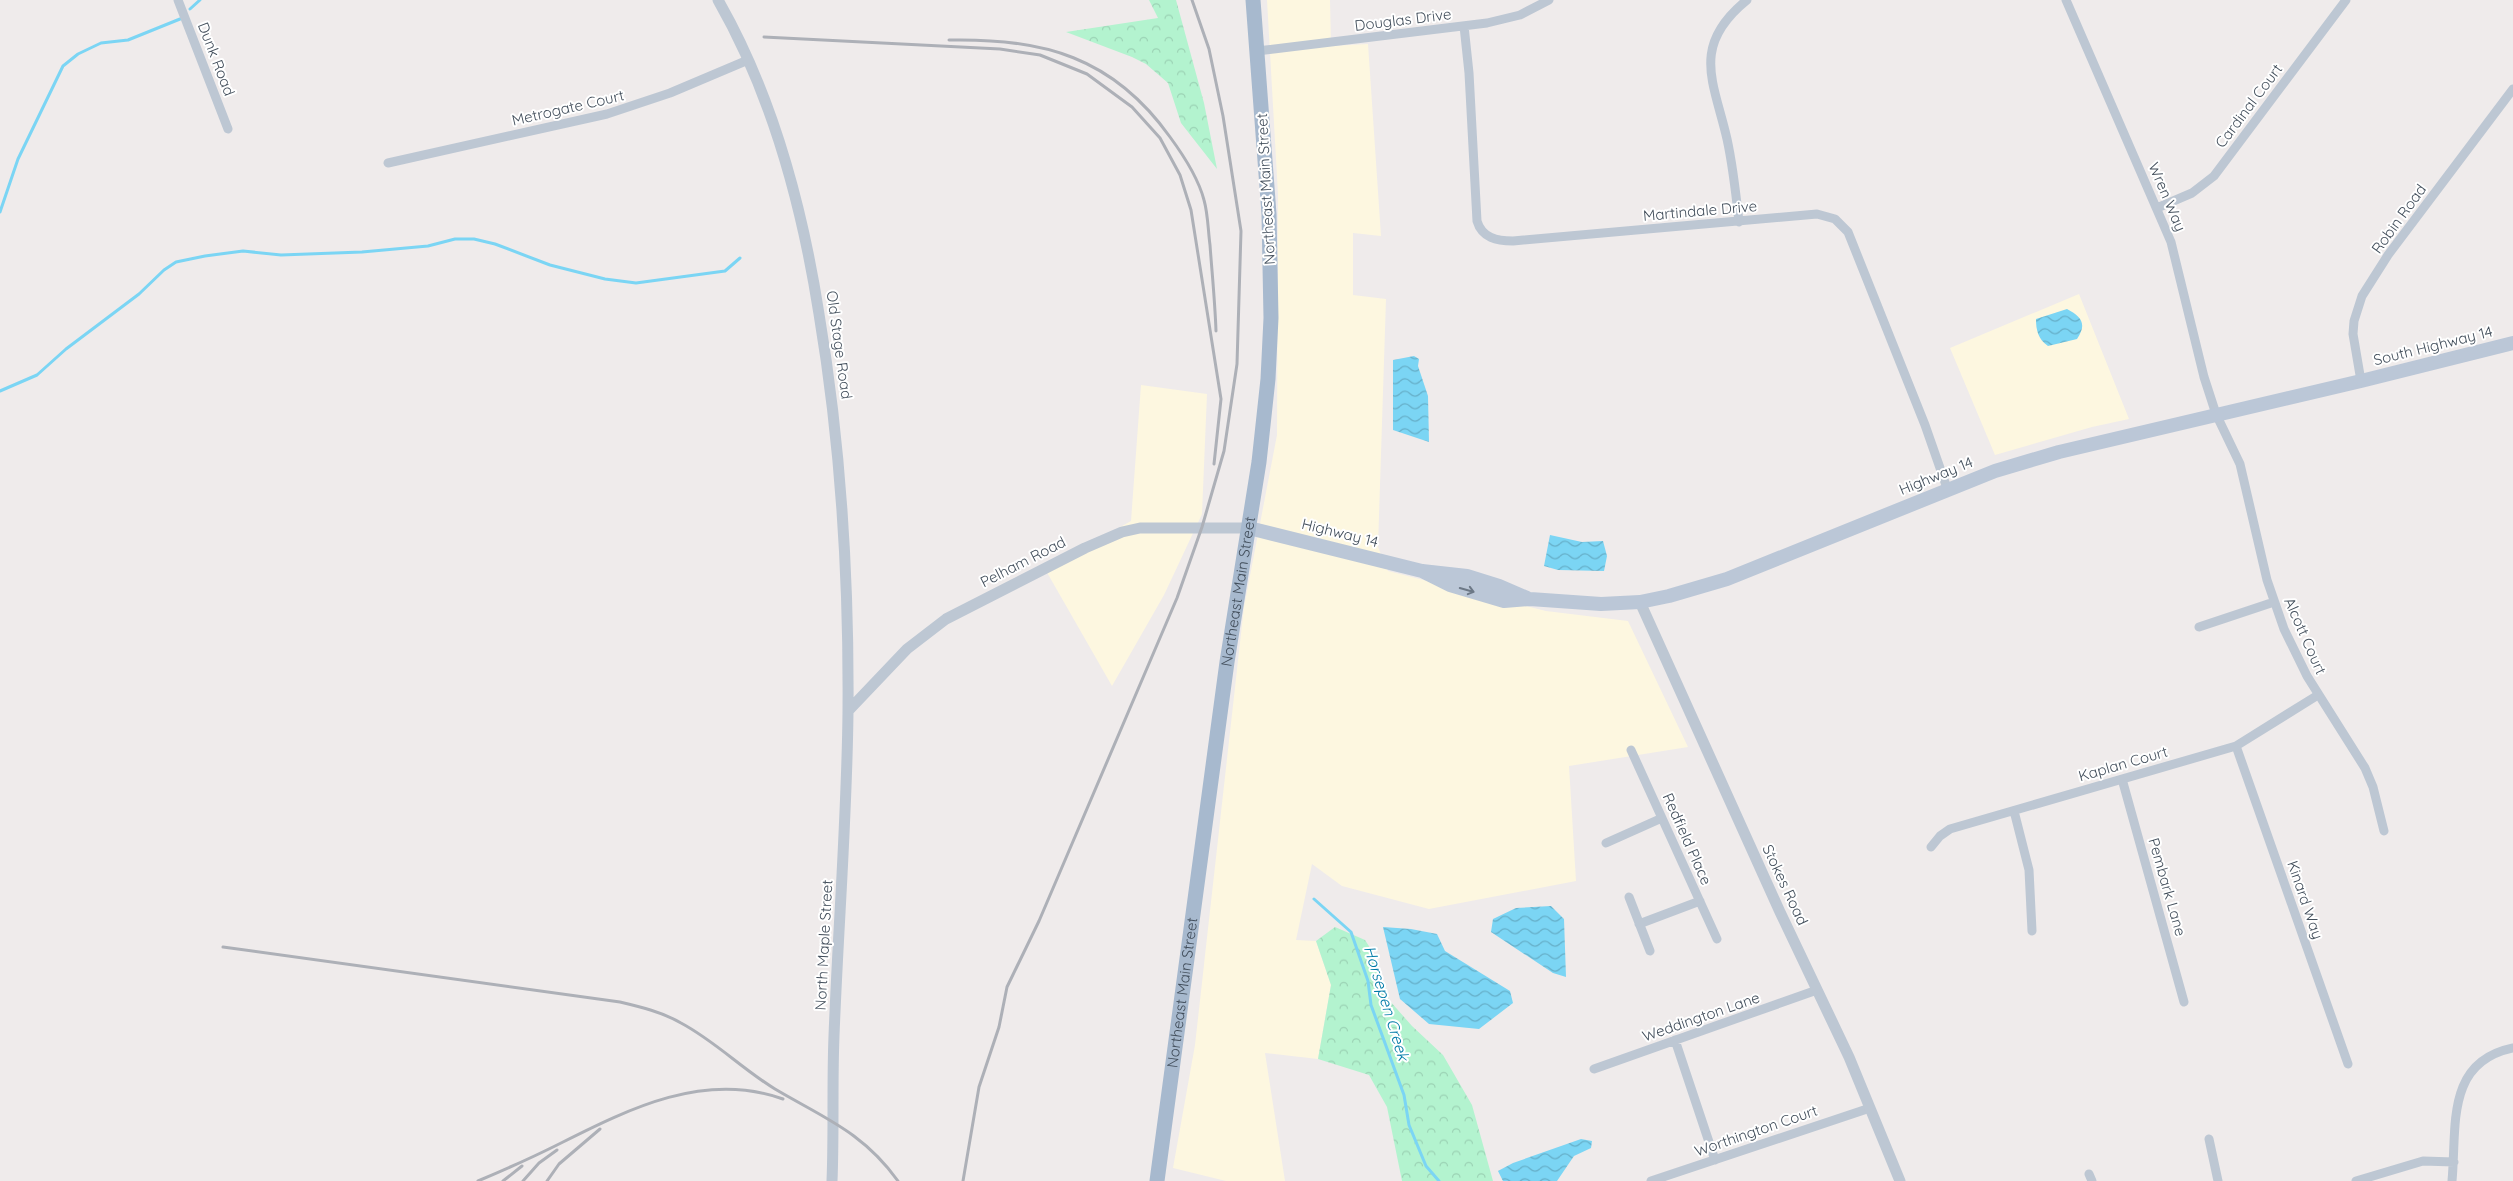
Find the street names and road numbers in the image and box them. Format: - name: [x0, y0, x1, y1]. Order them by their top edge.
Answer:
- street label: Douglas Drive: [1353, 4, 1452, 35]
- street label: Dunk Road: [194, 19, 239, 98]
- street label: Cardinal Court: [2211, 60, 2286, 151]
- street label: Metrogate Court: [510, 85, 626, 130]
- street label: Northeast Main Street: [1252, 113, 1279, 265]
- street label: Wren Way: [2144, 159, 2190, 234]
- street label: Robin Road: [2367, 180, 2430, 257]
- street label: Martindale Drive: [1642, 196, 1758, 225]
- street label: Old Stage Road: [822, 289, 857, 400]
- street label: South Highway 14: [2371, 322, 2494, 369]
- street label: Highway 14: [1896, 452, 1976, 499]
- street label: Highway 14: [1300, 514, 1380, 551]
- street label: Northeast Main Street: [1216, 515, 1259, 668]
- street label: Pelham Road: [977, 532, 1069, 591]
- street label: Alcott Court: [2280, 594, 2331, 677]
- street label: Kaplan Court: [2076, 742, 2170, 785]
- street label: Redfield Place: [1659, 790, 1716, 888]
- street label: Pembark Lane: [2144, 836, 2191, 938]
- street label: Stokes Road: [1758, 841, 1812, 928]
- street label: Kinard Way: [2283, 858, 2328, 942]
- street label: North Maple Street: [811, 879, 836, 1011]
- street label: Northeast Main Street: [1162, 916, 1201, 1069]
- street label: Weddington Lane: [1639, 987, 1762, 1046]
- street label: Worthington Court: [1692, 1101, 1820, 1161]

